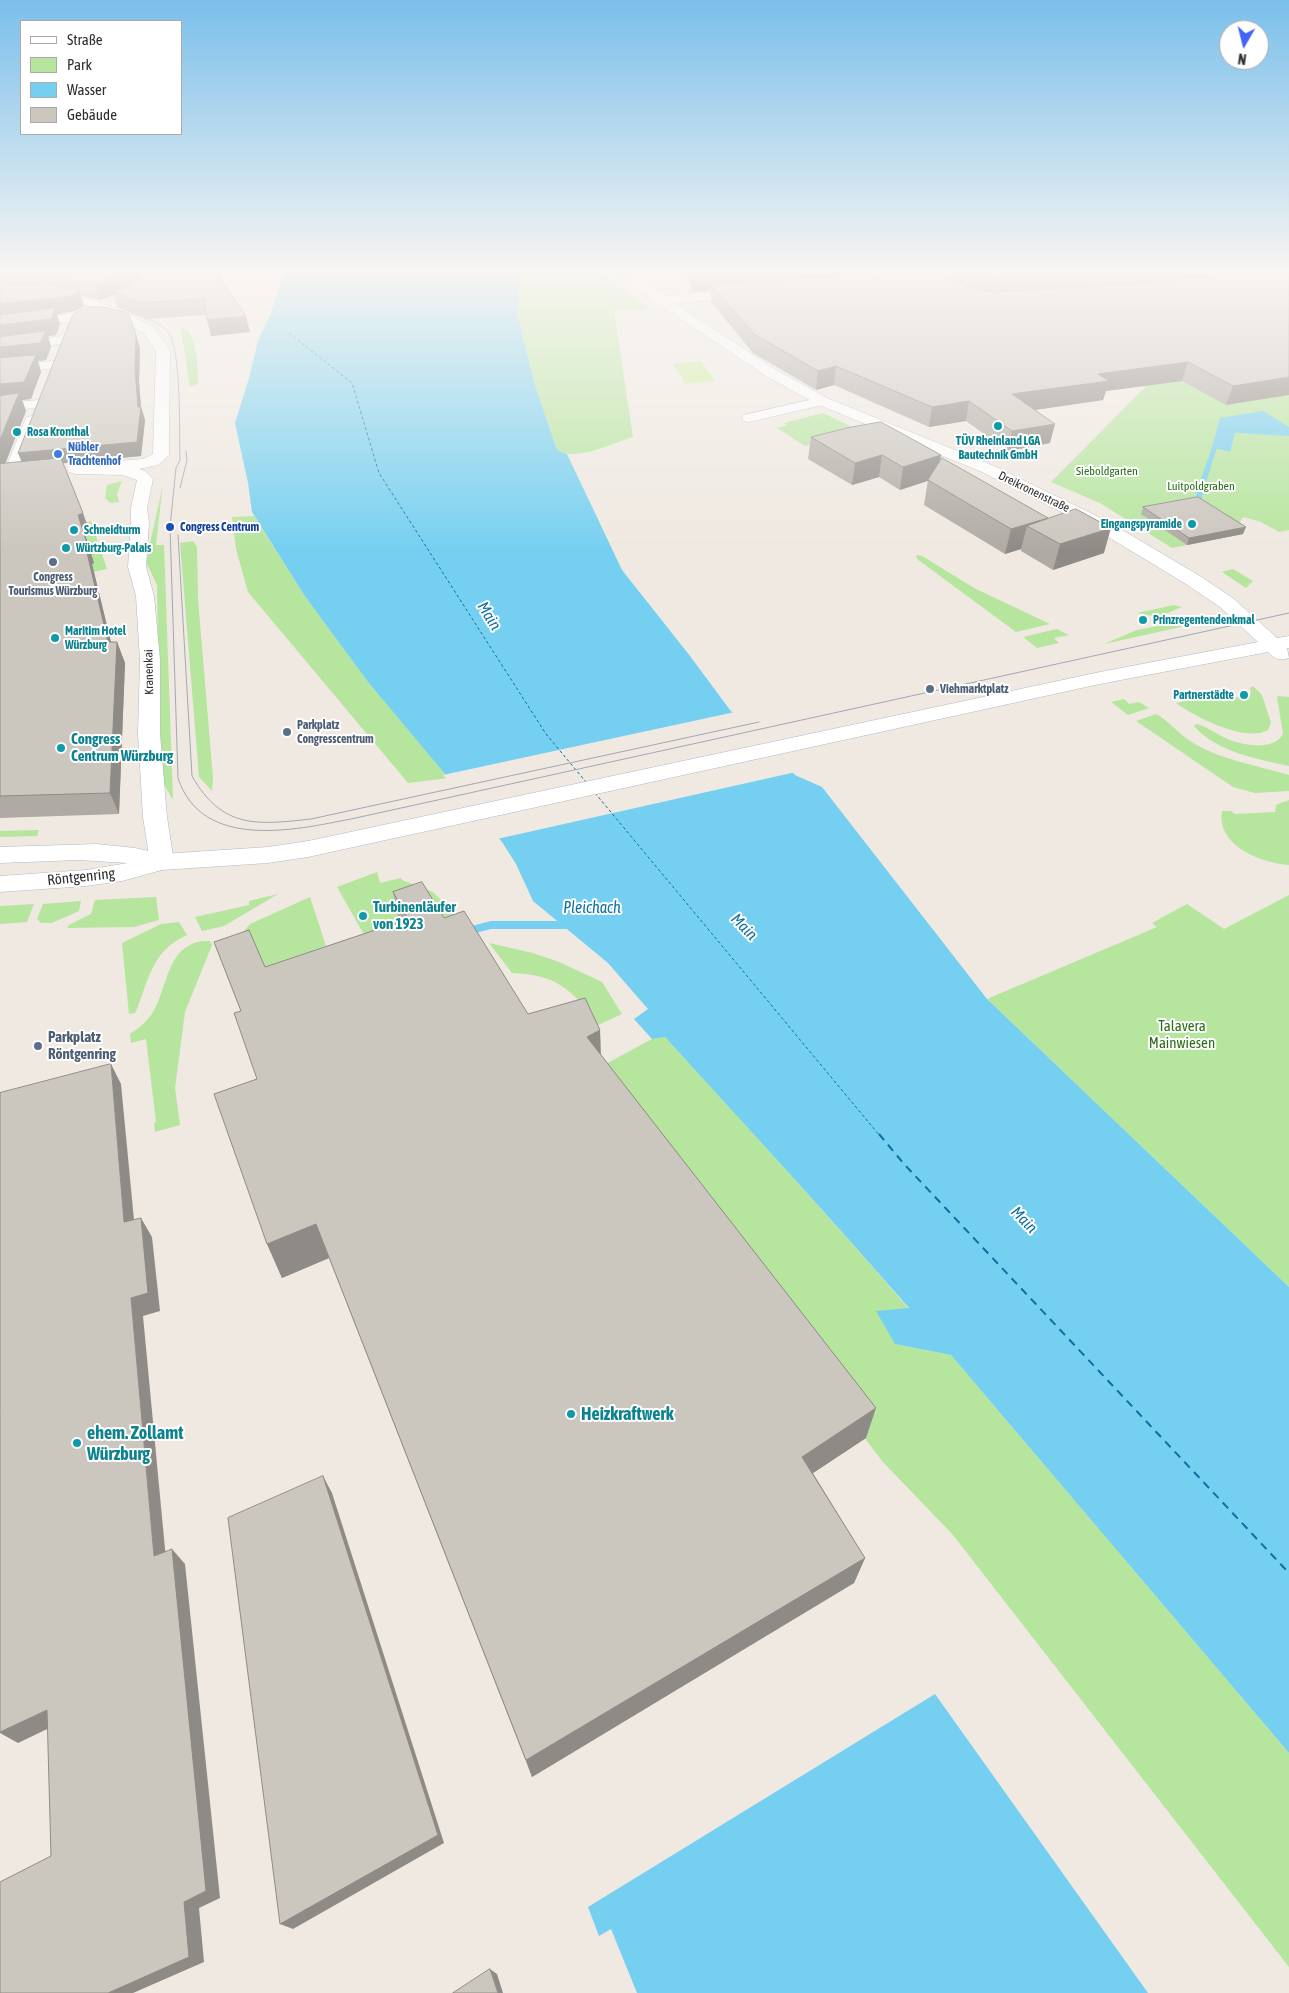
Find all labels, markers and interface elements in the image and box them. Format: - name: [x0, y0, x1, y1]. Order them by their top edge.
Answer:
- legend: [20, 20, 182, 135]
- north arrow: [1219, 20, 1269, 70]
- text: Straße: [67, 31, 103, 48]
- text: N: [1237, 50, 1247, 67]
- text: Park: [67, 56, 92, 73]
- text: Wasser: [67, 81, 106, 98]
- text: Gebäude: [67, 106, 117, 123]
- marker: TÜV Rheinland LGA Bautechnik GmbH: [992, 420, 1004, 432]
- place label: Rosa Kronthal: [27, 425, 89, 439]
- marker: Rosa Kronthal: [11, 426, 23, 438]
- place label: TÜV Rheinland LGA Bautechnik GmbH: [956, 434, 1040, 462]
- place label: Nübler Trachtenhof: [68, 440, 121, 468]
- marker: Nübler Trachtenhof: [52, 448, 64, 460]
- park label: Sieboldgarten: [1076, 464, 1138, 478]
- street label: Dreikronenstraße: [996, 469, 1072, 515]
- park label: Luitpoldgraben: [1167, 479, 1235, 493]
- place label: Eingangspyramide: [1101, 517, 1182, 531]
- marker: Eingangspyramide: [1186, 518, 1198, 530]
- place label: Congress Centrum: [180, 520, 259, 534]
- marker: Congress Centrum: [164, 521, 176, 533]
- place label: Schneidturm: [84, 523, 140, 537]
- marker: Schneidturm: [68, 524, 80, 536]
- place label: Würtzburg-Palais: [76, 541, 151, 555]
- marker: Würtzburg-Palais: [60, 542, 72, 554]
- marker: Congress Tourismus Würzburg: [47, 556, 59, 568]
- place label: Congress Tourismus Würzburg: [9, 570, 97, 598]
- water label: Main: [473, 598, 505, 634]
- place label: Prinzregentendenkmal: [1153, 613, 1255, 627]
- marker: Prinzregentendenkmal: [1137, 614, 1149, 626]
- place label: Maritim Hotel Würzburg: [65, 624, 126, 652]
- marker: Maritim Hotel Würzburg: [49, 632, 61, 644]
- street label: Kranenkai: [141, 649, 157, 695]
- place label: Viehmarktplatz: [940, 682, 1009, 696]
- marker: Viehmarktplatz: [924, 683, 936, 695]
- place label: Partnerstädte: [1173, 688, 1234, 702]
- marker: Partnerstädte: [1238, 689, 1250, 701]
- place label: Parkplatz Congresscentrum: [297, 718, 374, 746]
- marker: Parkplatz Congresscentrum: [281, 726, 293, 738]
- place label: Congress Centrum Würzburg: [71, 730, 173, 765]
- marker: Congress Centrum Würzburg: [55, 742, 67, 754]
- street label: Röntgenring: [46, 864, 116, 890]
- place label: Turbinenläufer von 1923: [373, 898, 456, 933]
- water label: Pleichach: [563, 898, 621, 918]
- marker: Turbinenläufer von 1923: [357, 910, 369, 922]
- water label: Main: [727, 910, 761, 944]
- park label: Talavera Mainwiesen: [1149, 1017, 1215, 1052]
- place label: Parkplatz Röntgenring: [48, 1028, 116, 1063]
- marker: Parkplatz Röntgenring: [32, 1040, 44, 1052]
- water label: Main: [1007, 1203, 1041, 1237]
- place label: Heizkraftwerk: [581, 1403, 674, 1425]
- marker: Heizkraftwerk: [565, 1408, 577, 1420]
- place label: ehem. Zollamt Würzburg: [87, 1422, 183, 1465]
- marker: ehem. Zollamt Würzburg: [71, 1437, 83, 1449]

